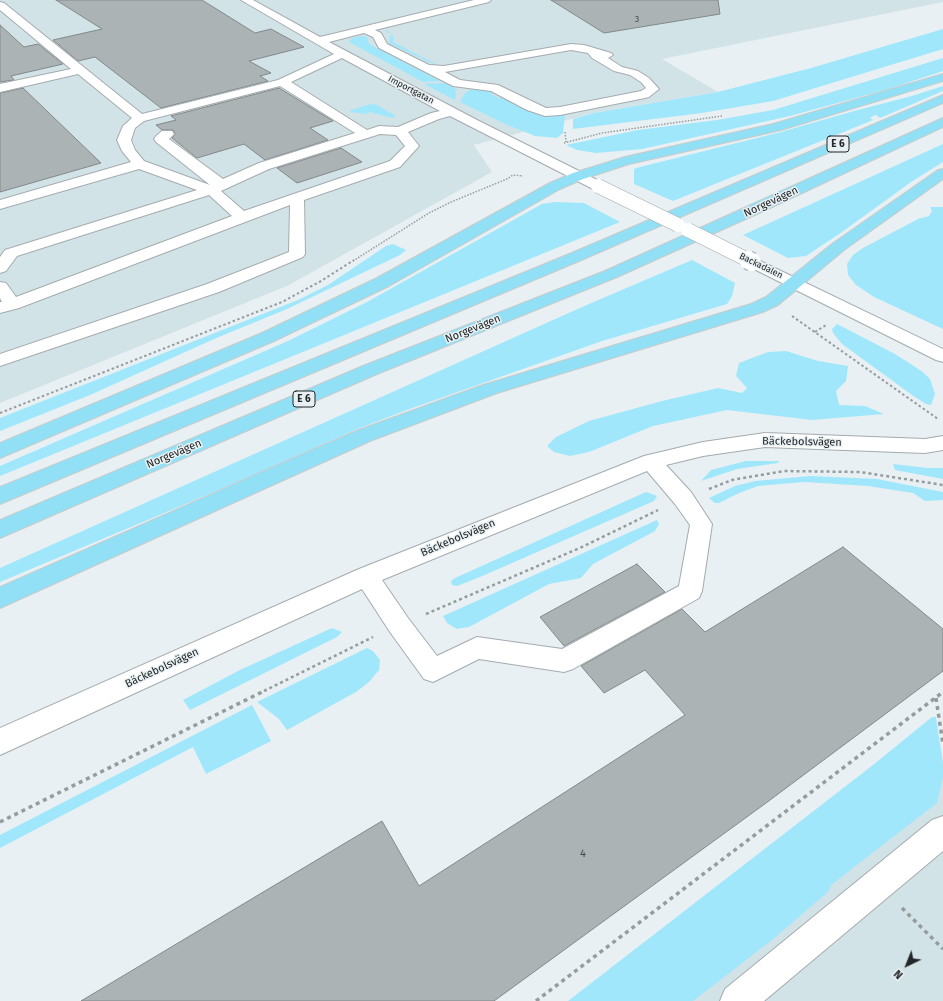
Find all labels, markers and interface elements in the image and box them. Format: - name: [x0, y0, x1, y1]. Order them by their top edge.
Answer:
- house number: 3: [635, 14, 639, 24]
- street label: Importgatan: [386, 73, 436, 107]
- road number: E 6: [827, 136, 849, 152]
- street label: Norgevägen: [742, 184, 800, 220]
- street label: Backadalen: [738, 251, 784, 281]
- street label: Norgevägen: [443, 312, 503, 346]
- road number: E 6: [293, 391, 315, 407]
- street label: Bäckebolsvägen: [762, 435, 842, 449]
- street label: Norgevägen: [144, 436, 204, 472]
- street label: Bäckebolsvägen: [419, 516, 497, 560]
- street label: Bäckebolsvägen: [123, 645, 201, 691]
- house number: 4: [580, 847, 586, 861]
- north arrow: [887, 945, 927, 985]
- text: N: [891, 967, 906, 981]

